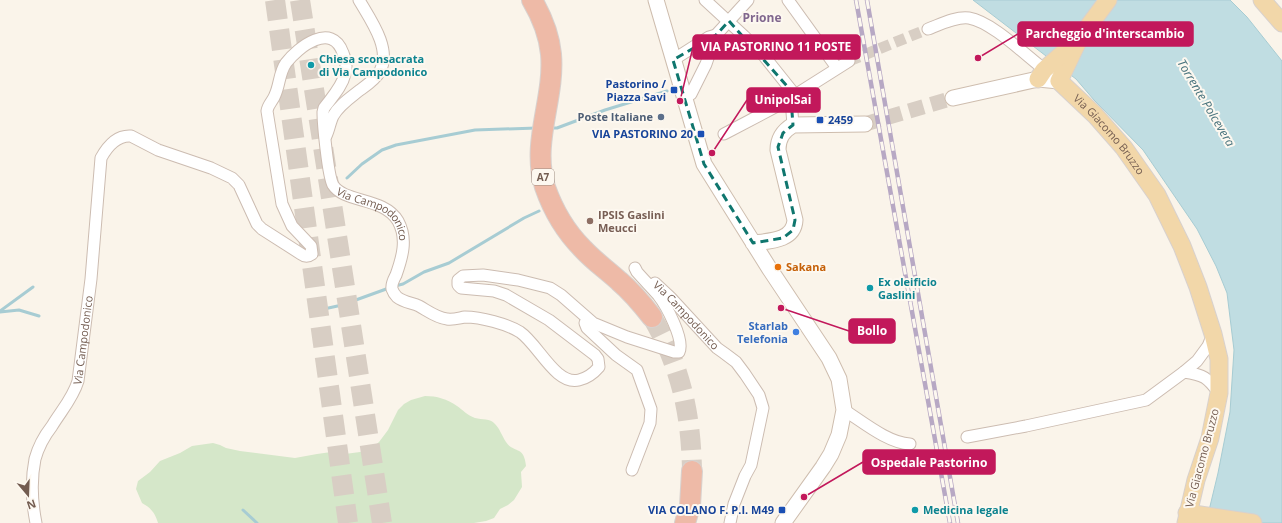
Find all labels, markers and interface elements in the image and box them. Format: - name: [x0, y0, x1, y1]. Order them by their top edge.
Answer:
- district label: Prione: [742, 9, 782, 26]
- callout: Parcheggio d'interscambio: [1018, 22, 1193, 46]
- text: Parcheggio d'interscambio: [1025, 25, 1185, 42]
- callout: VIA PASTORINO 11 POSTE: [693, 35, 860, 59]
- text: VIA PASTORINO 11 POSTE: [701, 38, 852, 55]
- place label: Chiesa sconsacrata di Via Campodonico: [319, 51, 427, 79]
- water label: Torrente Polcevera: [1174, 56, 1239, 150]
- marker: Chiesa sconsacrata di Via Campodonico: [306, 60, 316, 70]
- place label: Pastorino / Piazza Savi: [606, 76, 666, 104]
- marker: Pastorino / Piazza Savi: [669, 85, 679, 95]
- callout: UnipolSai: [747, 88, 820, 112]
- text: UnipolSai: [755, 91, 811, 108]
- street label: Via Giacomo Bruzzo: [1070, 91, 1149, 178]
- place label: Poste Italiane: [578, 109, 653, 124]
- marker: Poste Italiane: [656, 112, 666, 122]
- place label: 2459: [828, 112, 853, 127]
- marker: 2459: [815, 115, 825, 125]
- place label: VIA PASTORINO 20: [592, 126, 693, 141]
- marker: VIA PASTORINO 20: [696, 129, 706, 139]
- road number: A7: [532, 169, 554, 185]
- street label: Via Campodonico: [334, 184, 411, 242]
- place label: IPSIS Gaslini Meucci: [598, 207, 665, 235]
- marker: IPSIS Gaslini Meucci: [585, 216, 595, 226]
- place label: Sakana: [786, 259, 826, 274]
- marker: Sakana: [773, 262, 783, 272]
- place label: Ex oleificio Gaslini: [878, 274, 937, 302]
- street label: Via Campodonico: [650, 277, 723, 353]
- marker: Ex oleificio Gaslini: [865, 283, 875, 293]
- street label: Via Campodonico: [69, 294, 96, 387]
- place label: Starlab Telefonia: [737, 318, 788, 346]
- callout: Bollo: [849, 319, 895, 343]
- text: Bollo: [857, 322, 887, 339]
- marker: Starlab Telefonia: [791, 327, 801, 337]
- street label: Via Giacomo Bruzzo: [1181, 406, 1222, 509]
- callout: Ospedale Pastorino: [863, 450, 995, 474]
- text: Ospedale Pastorino: [871, 454, 987, 471]
- north arrow: [8, 475, 48, 515]
- text: N: [25, 496, 38, 513]
- place label: VIA COLANO F. P.I. M49: [648, 502, 774, 517]
- place label: Medicina legale: [923, 502, 1009, 517]
- marker: VIA COLANO F. P.I. M49: [777, 505, 787, 515]
- marker: Medicina legale: [910, 505, 920, 515]

